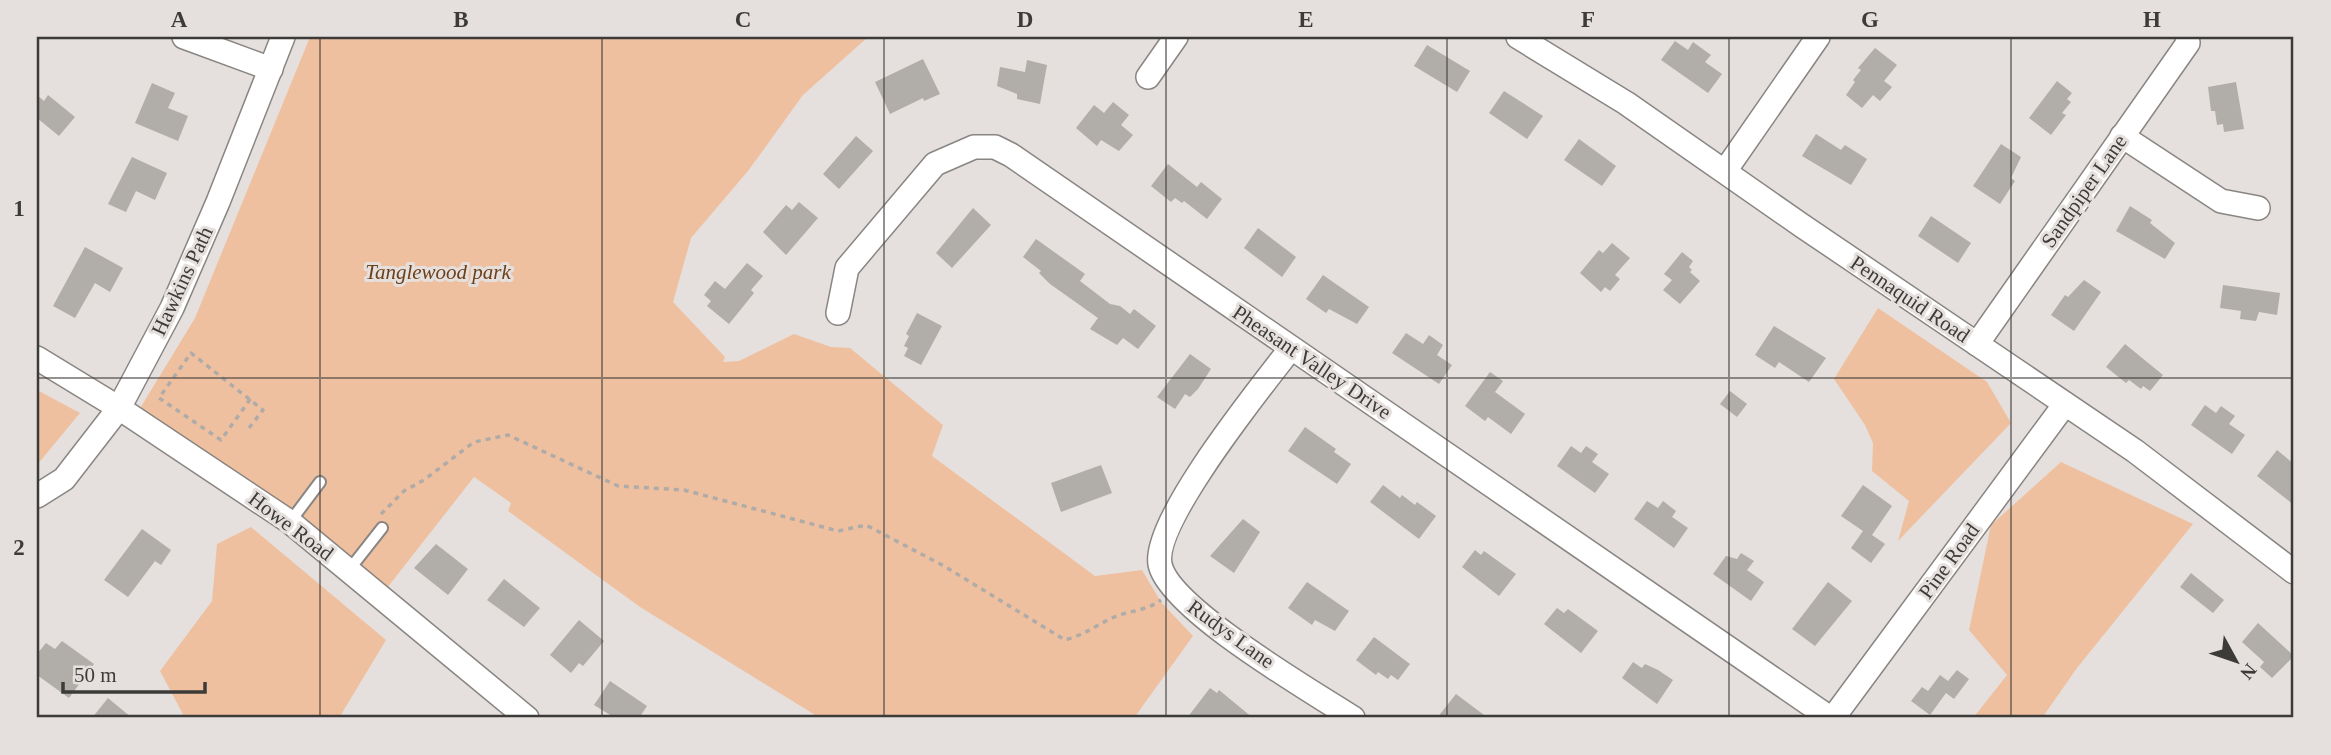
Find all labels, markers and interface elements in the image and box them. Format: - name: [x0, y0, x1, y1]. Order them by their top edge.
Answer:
- text: A: [171, 7, 188, 32]
- text: B: [453, 7, 469, 32]
- text: C: [735, 7, 751, 32]
- text: D: [1017, 7, 1033, 32]
- text: E: [1298, 7, 1314, 32]
- text: F: [1581, 7, 1595, 32]
- text: G: [1861, 7, 1879, 32]
- text: H: [2143, 7, 2161, 32]
- street label: Sandpiper Lane: [2036, 130, 2132, 252]
- text: 1: [13, 196, 25, 221]
- street label: Hawkins Path: [146, 222, 218, 339]
- street label: Pennaquid Road: [1846, 250, 1974, 348]
- park label: Tanglewood park: [365, 260, 512, 284]
- street label: Pheasant Valley Drive: [1228, 300, 1396, 424]
- street label: Howe Road: [244, 486, 338, 566]
- street label: Pine Road: [1914, 518, 1985, 603]
- text: 2: [13, 535, 25, 560]
- street label: Rudys Lane: [1183, 595, 1279, 673]
- north arrow: [2202, 626, 2272, 696]
- scale bar: [63, 650, 205, 694]
- text: N: [2236, 660, 2261, 684]
- text: 50 m: [74, 663, 117, 687]

